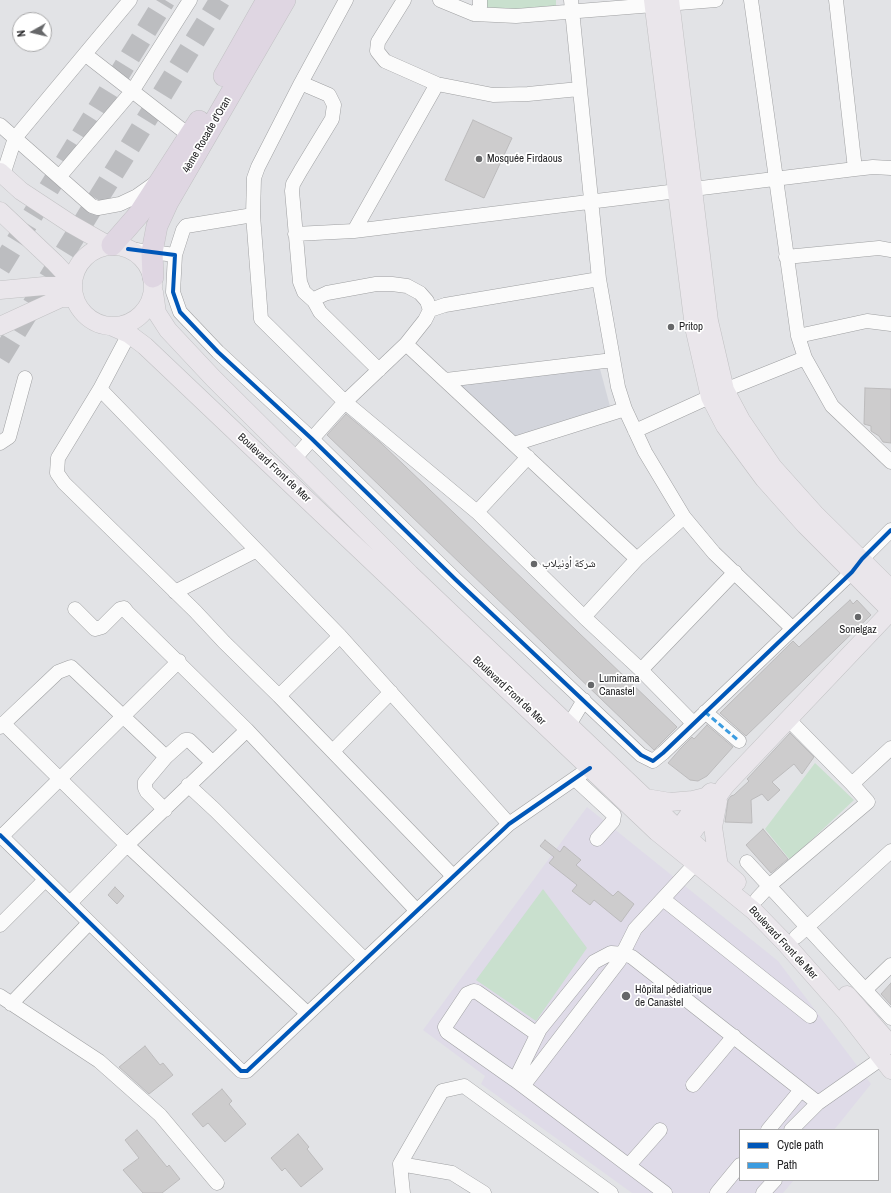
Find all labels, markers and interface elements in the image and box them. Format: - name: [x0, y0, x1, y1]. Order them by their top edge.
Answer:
- north arrow: [12, 12, 52, 52]
- text: N: [14, 29, 28, 38]
- street label: 4ème Rocade d'Oran: [180, 95, 234, 175]
- place label: Mosquée Firdaous: [487, 152, 562, 166]
- marker: Mosquée Firdaous: [474, 154, 484, 164]
- place label: Pritop: [679, 320, 703, 334]
- marker: Pritop: [666, 322, 676, 332]
- street label: Boulevard Front de Mer: [235, 431, 313, 505]
- place label: شركة أونيلاب: [542, 557, 596, 571]
- marker: شركة أونيلاب: [529, 559, 539, 569]
- marker: Sonelgaz: [853, 612, 863, 622]
- place label: Sonelgaz: [839, 623, 877, 637]
- street label: Boulevard Front de Mer: [470, 654, 548, 728]
- place label: Lumirama Canastel: [599, 672, 640, 698]
- marker: Lumirama Canastel: [586, 680, 596, 690]
- street label: Boulevard Front de Mer: [746, 904, 820, 982]
- place label: Hôpital pédiatrique de Canastel: [635, 983, 712, 1009]
- marker: Hôpital pédiatrique de Canastel: [620, 990, 632, 1002]
- legend: [739, 1129, 879, 1181]
- text: Cycle path: [777, 1137, 824, 1153]
- text: Path: [777, 1157, 797, 1173]

